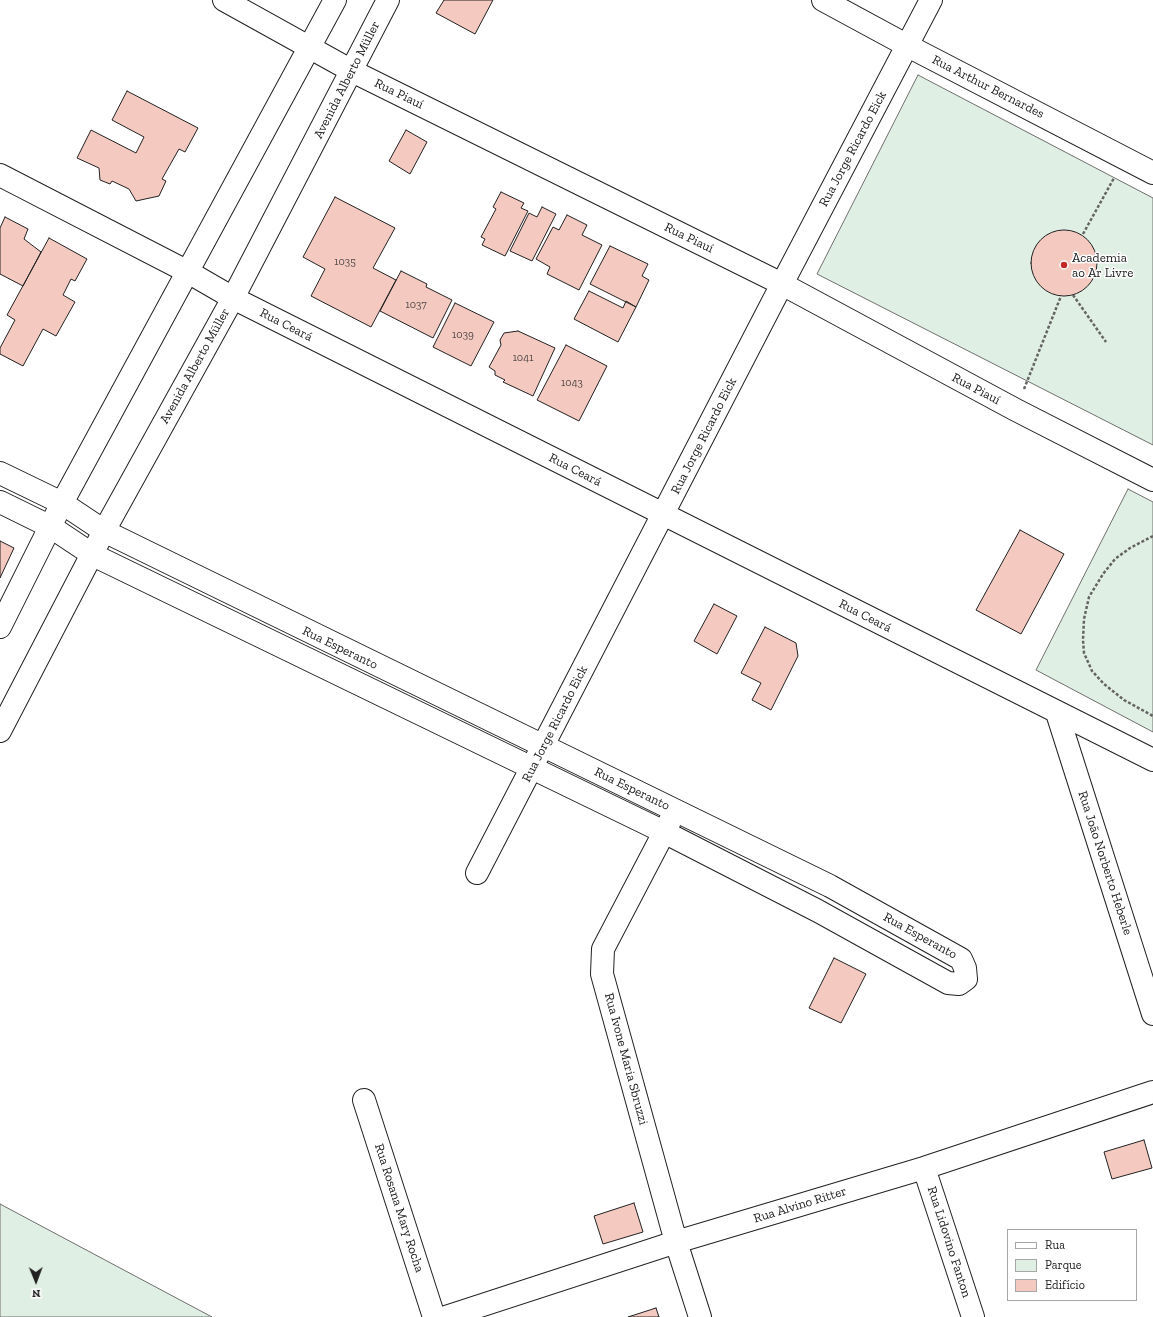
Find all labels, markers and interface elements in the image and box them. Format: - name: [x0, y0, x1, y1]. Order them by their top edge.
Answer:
- street label: Avenida Alberto Müller: [311, 19, 383, 141]
- street label: Rua Arthur Bernardes: [929, 52, 1047, 122]
- street label: Rua Piauí: [372, 75, 426, 113]
- street label: Rua Jorge Ricardo Eick: [816, 89, 890, 209]
- street label: Rua Piauí: [662, 219, 716, 257]
- place label: Academia ao Ar Livre: [1072, 250, 1133, 281]
- house number: 1035: [334, 255, 356, 269]
- marker: Academia ao Ar Livre: [1059, 260, 1069, 270]
- house number: 1037: [405, 298, 427, 312]
- street label: Rua Ceará: [257, 305, 315, 345]
- street label: Avenida Alberto Müller: [157, 306, 233, 426]
- house number: 1039: [452, 328, 474, 342]
- house number: 1041: [513, 351, 533, 365]
- street label: Rua Piauí: [949, 370, 1003, 408]
- street label: Rua Jorge Ricardo Eick: [668, 375, 740, 497]
- house number: 1043: [561, 376, 583, 390]
- street label: Rua Ceará: [546, 450, 604, 490]
- street label: Rua Ceará: [836, 596, 894, 636]
- street label: Rua Esperanto: [300, 623, 380, 673]
- street label: Rua Jorge Ricardo Eick: [519, 663, 591, 785]
- street label: Rua Esperanto: [592, 764, 672, 814]
- street label: Rua João Norberto Heberle: [1074, 789, 1136, 937]
- street label: Rua Esperanto: [880, 909, 960, 963]
- street label: Rua Ivone Maria Sbruzzi: [601, 991, 651, 1127]
- street label: Rua Rosana Mary Rocha: [371, 1142, 427, 1274]
- street label: Rua Alvino Ritter: [752, 1183, 848, 1227]
- street label: Rua Lidovino Fanton: [924, 1184, 974, 1300]
- legend: [1007, 1229, 1137, 1301]
- text: Rua: [1045, 1238, 1065, 1252]
- text: Parque: [1045, 1258, 1081, 1272]
- north arrow: [16, 1261, 56, 1301]
- text: Edifício: [1045, 1278, 1085, 1292]
- text: N: [32, 1287, 41, 1300]

